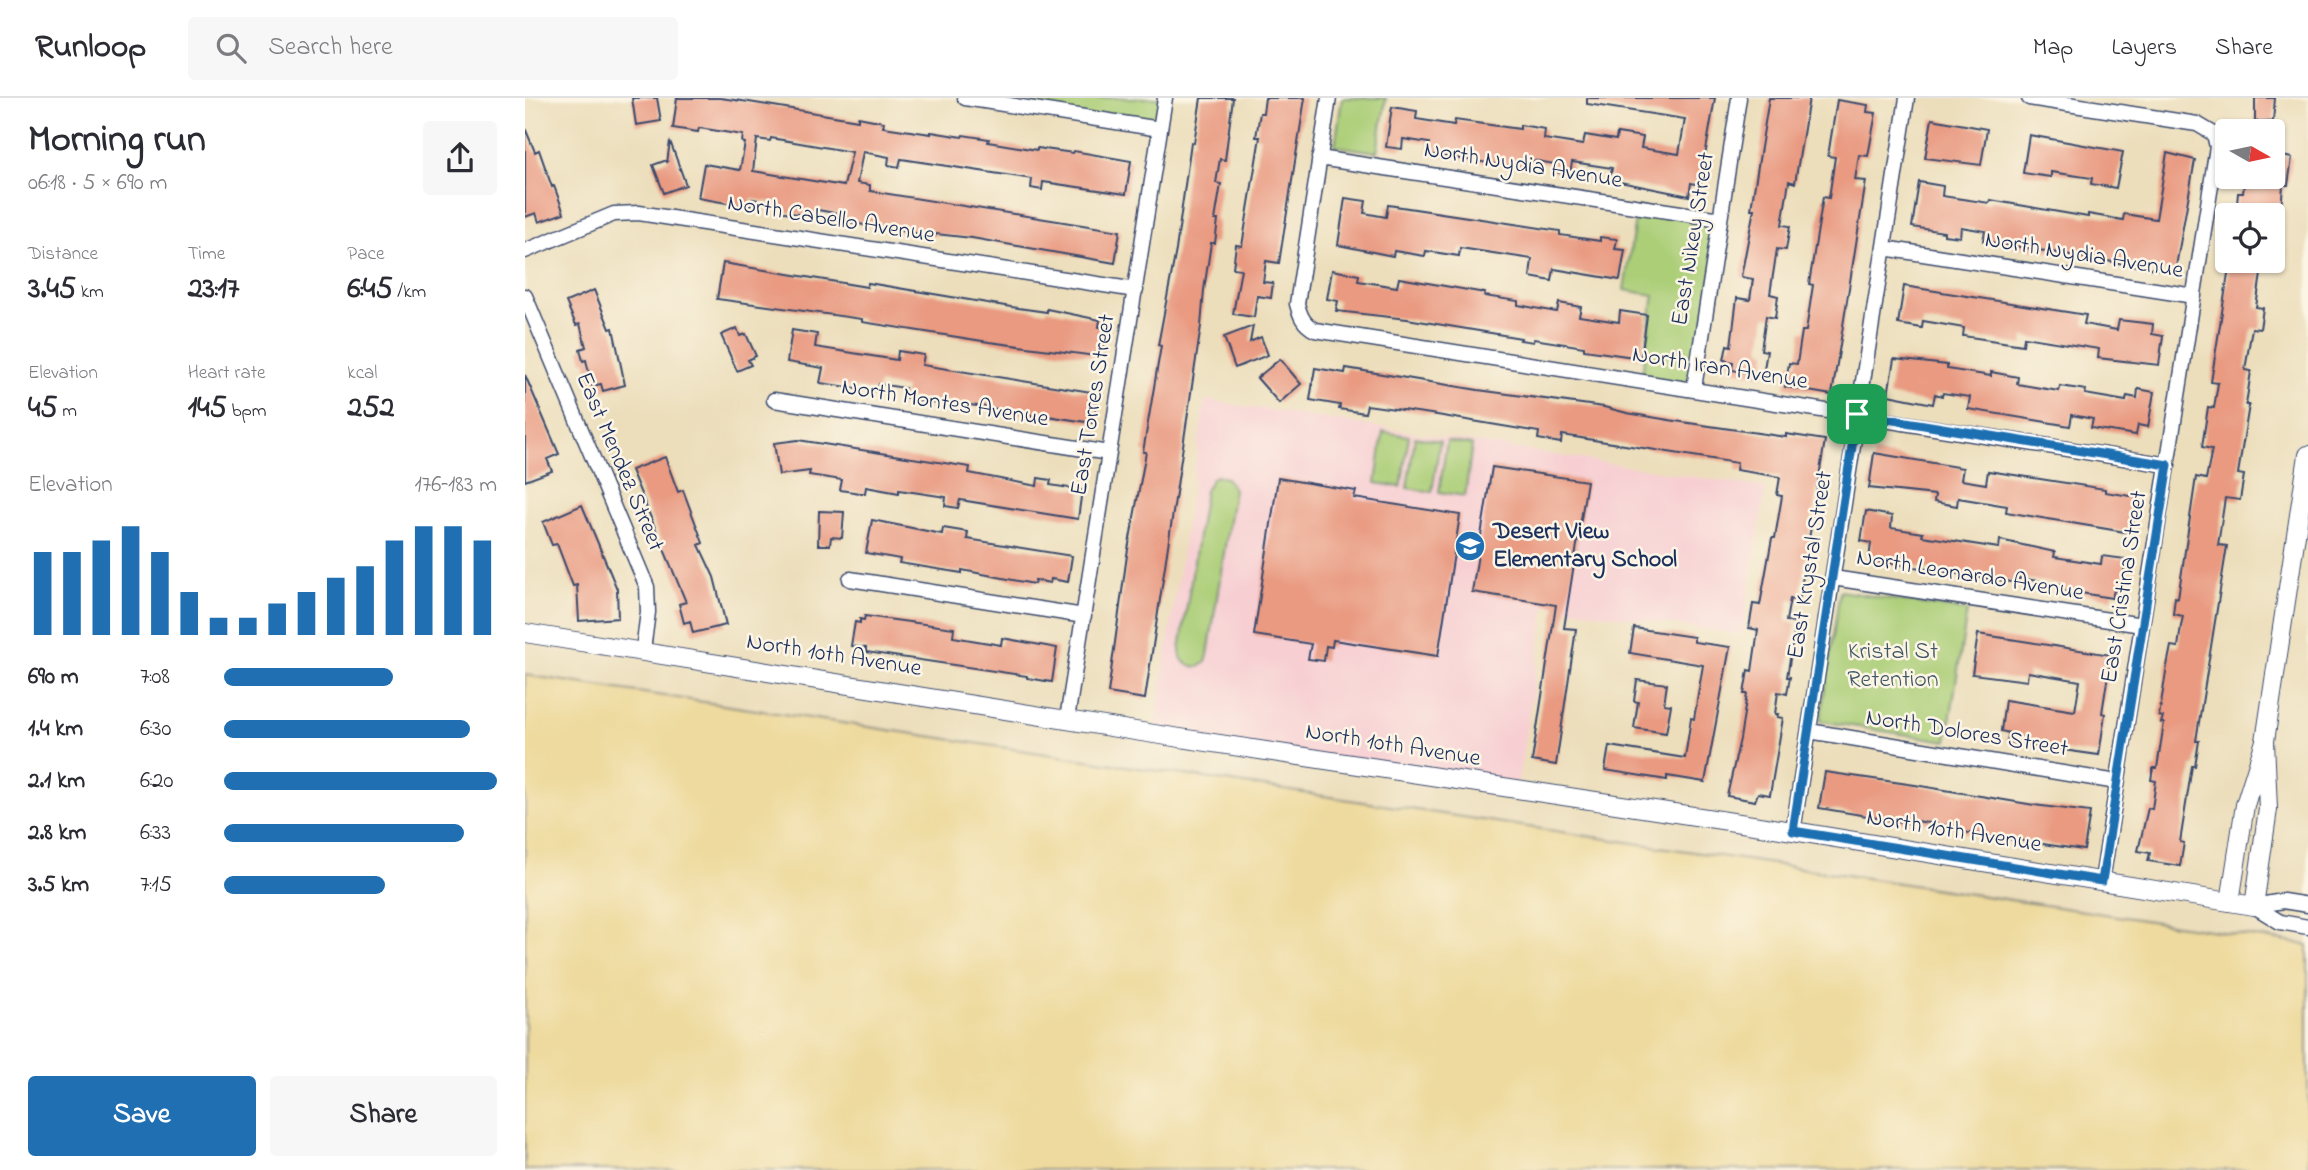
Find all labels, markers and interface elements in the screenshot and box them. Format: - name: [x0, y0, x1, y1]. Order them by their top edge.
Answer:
- search box: [188, 17, 678, 80]
- text: Runloop: [35, 24, 146, 72]
- icon: search: [212, 29, 250, 67]
- text: Search here: [268, 29, 393, 67]
- text: Map: [2033, 31, 2073, 66]
- text: Layers: [2111, 31, 2177, 66]
- text: Share: [2215, 31, 2273, 66]
- text: Morning run: [28, 113, 206, 169]
- north arrow: [2215, 119, 2285, 189]
- map controls: [2215, 119, 2285, 273]
- button: share: [423, 121, 497, 195]
- street label: North Nydia Avenue: [1421, 133, 1625, 200]
- street label: East Nikey Street: [1663, 150, 1726, 329]
- text: 06:18 · 5 × 690 m: [28, 167, 167, 200]
- street label: North Cabello Avenue: [725, 186, 937, 254]
- button: locate: [2215, 203, 2285, 273]
- street label: North Nydia Avenue: [1982, 223, 2186, 290]
- text: Distance: [28, 241, 98, 268]
- text: Time: [188, 241, 225, 268]
- text: Pace: [347, 241, 384, 268]
- text: 3.45: [28, 268, 76, 312]
- text: 23:17: [188, 268, 239, 312]
- text: 6:45: [347, 268, 393, 312]
- text: km: [76, 279, 104, 306]
- text: /km: [393, 279, 426, 306]
- street label: East Torres Street: [1062, 312, 1126, 498]
- street label: North Iran Avenue: [1630, 338, 1810, 400]
- text: Elevation: [28, 360, 98, 387]
- text: Heart rate: [188, 360, 266, 387]
- text: kcal: [347, 360, 378, 387]
- street label: East Mendez Street: [565, 367, 673, 557]
- street label: North Montes Avenue: [839, 370, 1051, 438]
- pin: [1827, 384, 1887, 444]
- text: 45: [28, 387, 58, 431]
- text: 145: [188, 387, 227, 431]
- text: 252: [347, 387, 394, 431]
- icon: arrive: [1838, 395, 1876, 433]
- text: m: [58, 398, 77, 425]
- text: bpm: [227, 398, 267, 425]
- street label: East Krystal Street: [1779, 468, 1844, 662]
- text: Elevation: [28, 469, 113, 502]
- text: 176–183 m: [414, 469, 497, 502]
- street label: East Cristina Street: [2092, 488, 2158, 686]
- place label: Desert View Elementary School: [1492, 515, 1677, 579]
- school or university icon: Desert View Elementary School: [1453, 529, 1487, 563]
- street label: North Leonardo Avenue: [1854, 541, 2086, 611]
- street label: North 10th Avenue: [744, 625, 924, 687]
- park label: Kristal St Retention: [1847, 635, 1939, 698]
- text: 690 m: [28, 661, 79, 694]
- text: 7:08: [140, 661, 170, 694]
- street label: North Dolores Street: [1863, 701, 2071, 767]
- text: 1.4 km: [28, 713, 83, 746]
- text: 6:30: [140, 713, 172, 746]
- street label: North 10th Avenue: [1303, 715, 1483, 777]
- text: 2.1 km: [28, 765, 85, 798]
- text: 6:20: [140, 765, 173, 798]
- street label: North 10th Avenue: [1864, 801, 2044, 863]
- text: 2.8 km: [28, 817, 86, 850]
- text: 6:33: [140, 817, 171, 850]
- text: 3.5 km: [28, 869, 89, 902]
- text: 7:15: [140, 869, 172, 902]
- button: Save: [28, 1076, 256, 1156]
- button: Share: [270, 1076, 497, 1156]

